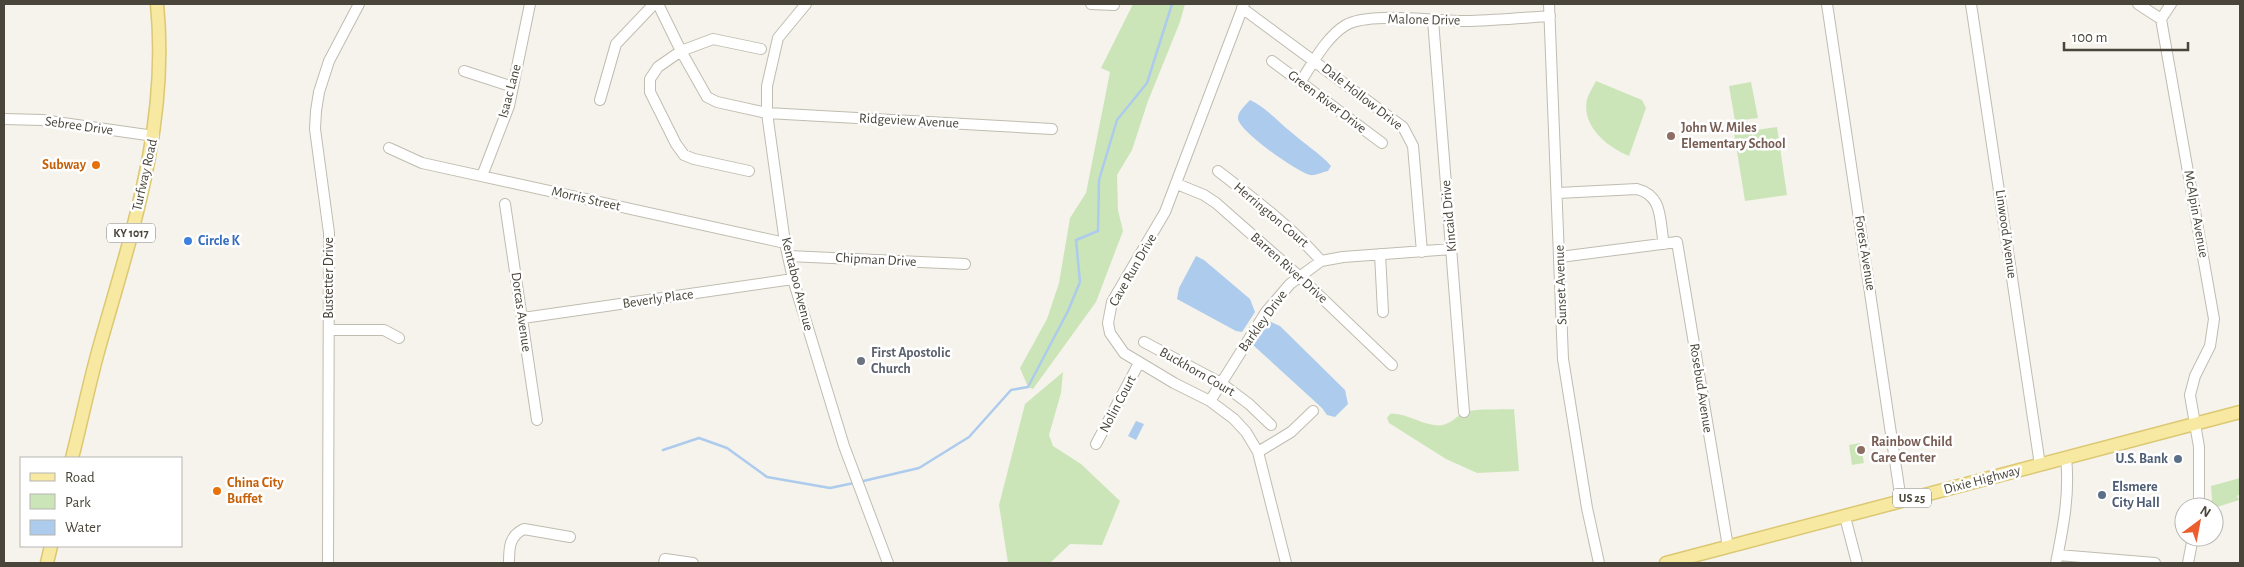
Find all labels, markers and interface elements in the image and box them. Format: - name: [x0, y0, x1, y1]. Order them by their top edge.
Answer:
- street label: Malone Drive: [1388, 12, 1460, 28]
- scale bar: [2064, 20, 2188, 52]
- text: 100 m: [2072, 30, 2107, 45]
- street label: Dale Hollow Drive: [1319, 61, 1405, 133]
- street label: Isaac Lane: [496, 63, 524, 119]
- street label: Green River Drive: [1285, 68, 1369, 136]
- street label: Ridgeview Avenue: [859, 111, 959, 131]
- street label: Sebree Drive: [44, 114, 114, 138]
- place label: John W. Miles Elementary School: [1681, 121, 1786, 151]
- marker: John W. Miles Elementary School: [1665, 130, 1677, 142]
- street label: Turfway Road: [130, 138, 160, 212]
- place label: Subway: [42, 158, 87, 172]
- marker: Subway: [90, 159, 102, 171]
- street label: McAlpin Avenue: [2181, 169, 2211, 259]
- street label: Kincaid Drive: [1439, 179, 1459, 253]
- street label: Herrington Court: [1231, 180, 1311, 250]
- street label: Morris Street: [550, 184, 622, 214]
- street label: Linwood Avenue: [1993, 189, 2019, 279]
- street label: Forest Avenue: [1852, 214, 1878, 292]
- road number: KY 1017: [107, 224, 155, 242]
- street label: Barren River Drive: [1248, 230, 1330, 306]
- street label: Cave Run Drive: [1107, 231, 1159, 309]
- place label: Circle K: [198, 234, 241, 248]
- marker: Circle K: [182, 235, 194, 247]
- street label: Kentaboo Avenue: [779, 236, 815, 332]
- street label: Bustetter Drive: [322, 237, 336, 319]
- street label: Sunset Avenue: [1553, 245, 1569, 325]
- street label: Chipman Drive: [835, 251, 917, 269]
- street label: Dorcas Avenue: [508, 271, 534, 353]
- street label: Beverly Place: [622, 287, 694, 311]
- street label: Barkley Drive: [1236, 288, 1290, 354]
- street label: Rosebud Avenue: [1687, 342, 1715, 434]
- street label: Buckhorn Court: [1157, 345, 1237, 399]
- place label: First Apostolic Church: [871, 346, 951, 376]
- marker: First Apostolic Church: [855, 355, 867, 367]
- street label: Nolin Court: [1097, 373, 1139, 435]
- place label: Rainbow Child Care Center: [1871, 435, 1953, 465]
- marker: Rainbow Child Care Center: [1855, 444, 1867, 456]
- place label: U.S. Bank: [2115, 452, 2168, 466]
- marker: U.S. Bank: [2172, 453, 2184, 465]
- legend: [20, 457, 182, 547]
- street label: Dixie Highway: [1942, 463, 2022, 497]
- text: Road: [65, 470, 95, 485]
- place label: China City Buffet: [227, 476, 284, 506]
- place label: Elsmere City Hall: [2112, 480, 2160, 510]
- marker: China City Buffet: [211, 485, 223, 497]
- road number: US 25: [1893, 488, 1931, 508]
- marker: Elsmere City Hall: [2096, 489, 2108, 501]
- text: Park: [65, 495, 91, 510]
- north arrow: [2174, 497, 2224, 547]
- text: N: [2198, 503, 2213, 520]
- text: Water: [65, 520, 101, 535]

